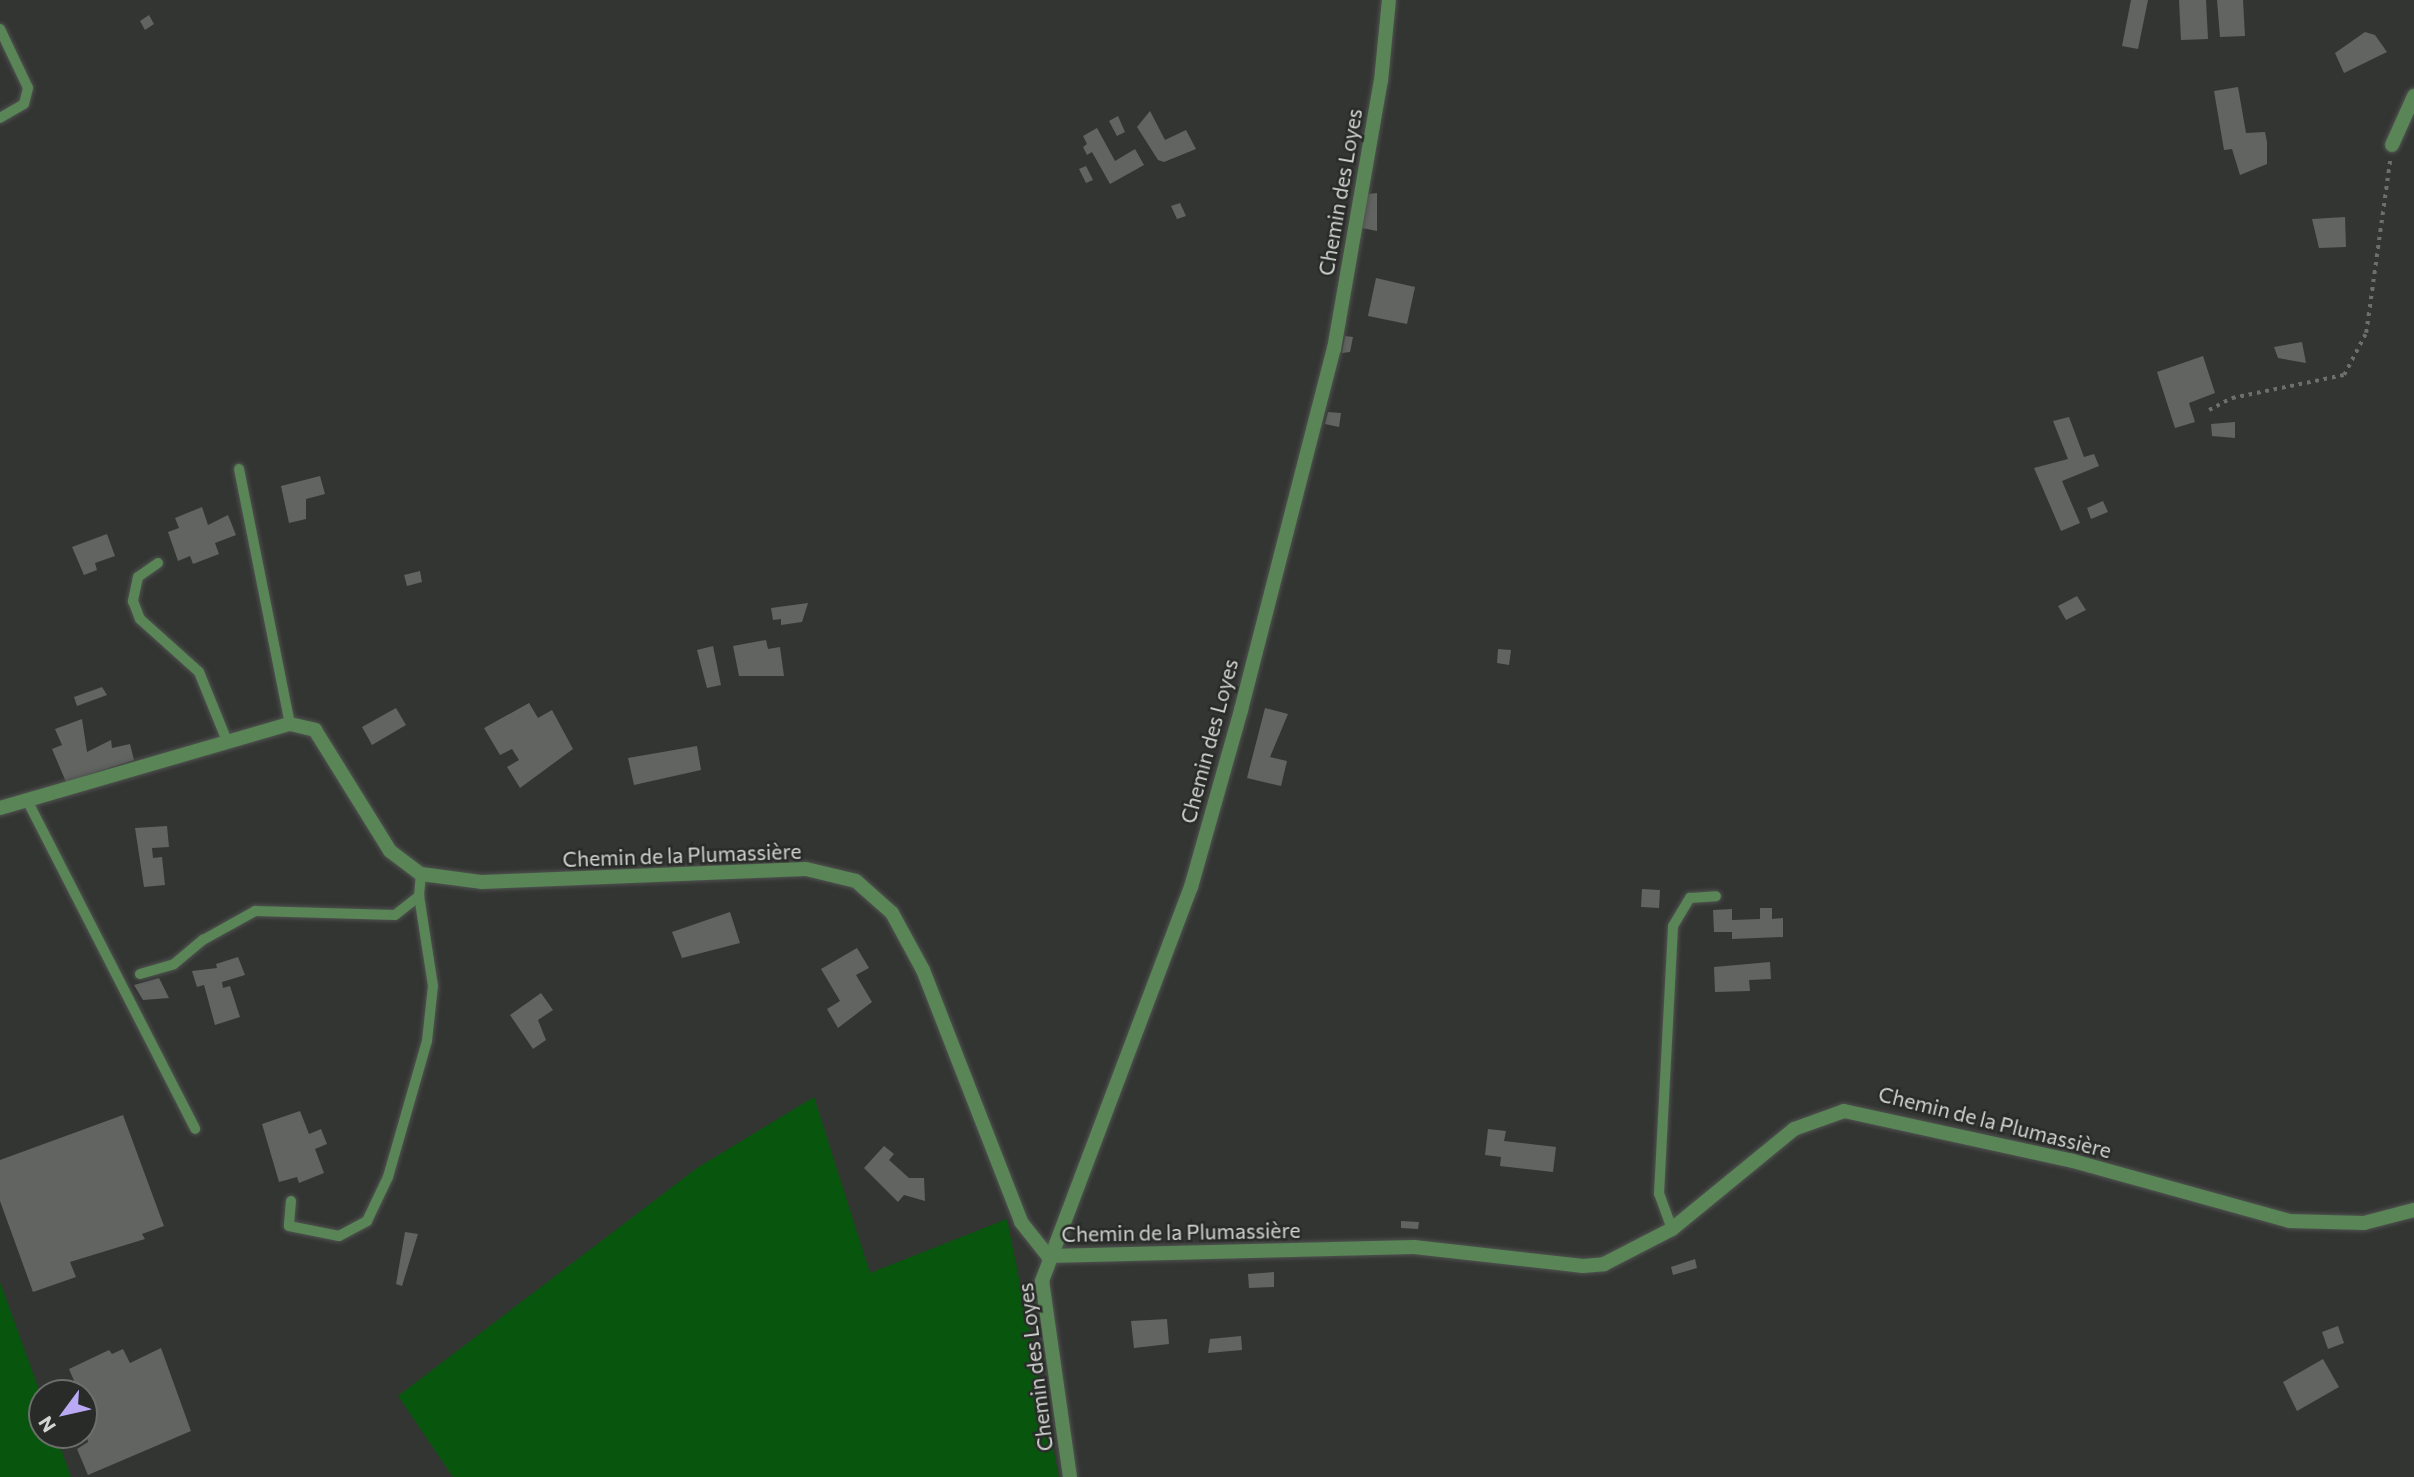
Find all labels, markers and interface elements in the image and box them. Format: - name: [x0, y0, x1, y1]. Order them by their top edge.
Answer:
- street label: Chemin des Loyes: [1313, 106, 1367, 278]
- street label: Chemin des Loyes: [1175, 656, 1243, 826]
- street label: Chemin de la Plumassière: [562, 838, 802, 872]
- street label: Chemin de la Plumassière: [1876, 1081, 2114, 1163]
- street label: Chemin de la Plumassière: [1061, 1217, 1301, 1247]
- street label: Chemin des Loyes: [1012, 1281, 1058, 1453]
- north arrow: [28, 1379, 98, 1449]
- text: N: [33, 1412, 60, 1437]

